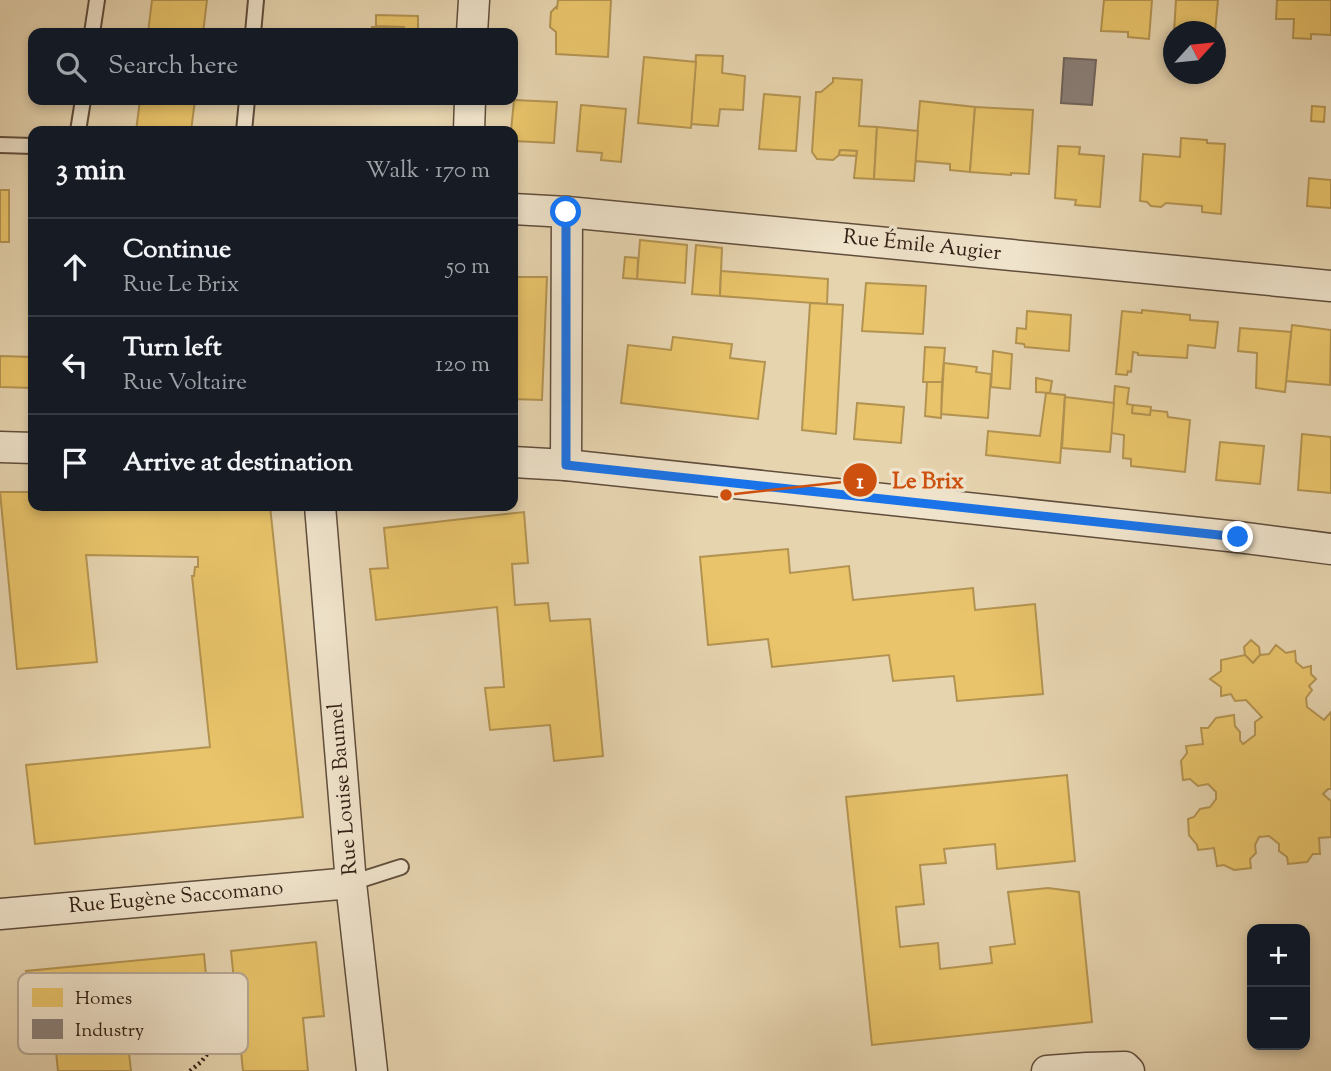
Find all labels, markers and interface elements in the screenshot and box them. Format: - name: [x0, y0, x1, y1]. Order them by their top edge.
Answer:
- north arrow: [1163, 21, 1226, 84]
- search box: [28, 28, 518, 105]
- icon: search: [52, 48, 90, 86]
- text: Search here: [108, 48, 238, 85]
- text: 3 min: [56, 150, 126, 193]
- text: Walk · 170 m: [365, 155, 490, 188]
- route start: [550, 196, 581, 227]
- street label: Rue Émile Augier: [841, 223, 1003, 269]
- text: Continue: [123, 232, 231, 269]
- icon: ahead: [56, 248, 94, 286]
- text: 50 m: [446, 251, 490, 284]
- text: Rue Le Brix: [123, 269, 239, 302]
- text: Turn left: [123, 330, 222, 367]
- icon: left: [56, 346, 94, 384]
- text: 120 m: [435, 349, 490, 382]
- text: Rue Voltaire: [123, 367, 247, 400]
- icon: arrive: [56, 444, 94, 482]
- text: Arrive at destination: [123, 445, 353, 482]
- callout: Le Brix: [843, 458, 978, 502]
- text: Le Brix: [892, 466, 964, 499]
- text: 1: [856, 468, 864, 498]
- route end: [1222, 521, 1253, 552]
- street label: Rue Louise Baumel: [322, 701, 366, 876]
- street label: Rue Eugène Saccomano: [68, 874, 284, 922]
- map controls: [1247, 924, 1310, 1050]
- button: +: [1247, 924, 1310, 987]
- legend: [18, 973, 248, 1054]
- text: Homes: [75, 986, 132, 1013]
- button: −: [1247, 987, 1310, 1050]
- text: Industry: [75, 1018, 145, 1045]

